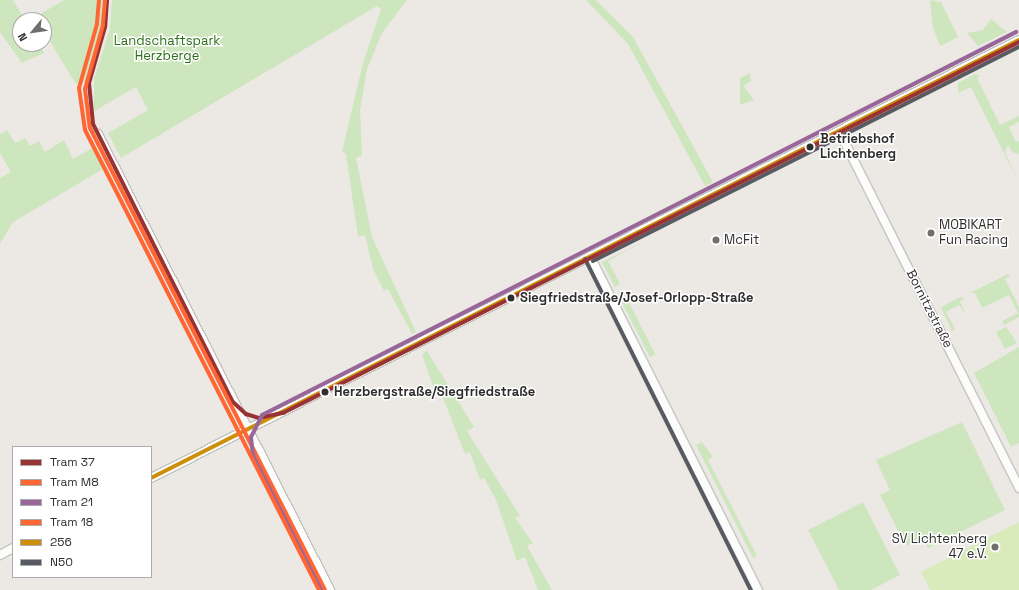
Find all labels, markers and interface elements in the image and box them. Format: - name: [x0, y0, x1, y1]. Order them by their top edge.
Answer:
- north arrow: [12, 12, 52, 52]
- text: N: [14, 31, 30, 44]
- park label: Landschaftspark Herzberge: [114, 34, 220, 65]
- place label: Betriebshof Lichtenberg: [820, 132, 896, 163]
- marker: Betriebshof Lichtenberg: [803, 140, 817, 154]
- place label: MOBIKART Fun Racing: [939, 218, 1008, 249]
- marker: MOBIKART Fun Racing: [926, 228, 936, 238]
- place label: McFit: [724, 232, 759, 248]
- marker: McFit: [711, 235, 721, 245]
- street label: Bornitzstraße: [902, 267, 956, 351]
- place label: Siegfriedstraße/Josef-Orlopp-Straße: [520, 290, 753, 306]
- marker: Siegfriedstraße/Josef-Orlopp-Straße: [504, 291, 518, 305]
- place label: Herzbergstraße/Siegfriedstraße: [334, 384, 535, 400]
- marker: Herzbergstraße/Siegfriedstraße: [318, 385, 332, 399]
- legend: [12, 446, 152, 578]
- text: Tram 37: [50, 454, 95, 470]
- text: Tram M8: [50, 474, 99, 490]
- text: Tram 21: [50, 494, 93, 510]
- text: Tram 18: [50, 514, 93, 530]
- place label: SV Lichtenberg 47 e.V.: [891, 532, 987, 563]
- text: 256: [50, 534, 72, 550]
- marker: SV Lichtenberg 47 e.V.: [990, 542, 1000, 552]
- text: N50: [50, 554, 73, 570]

